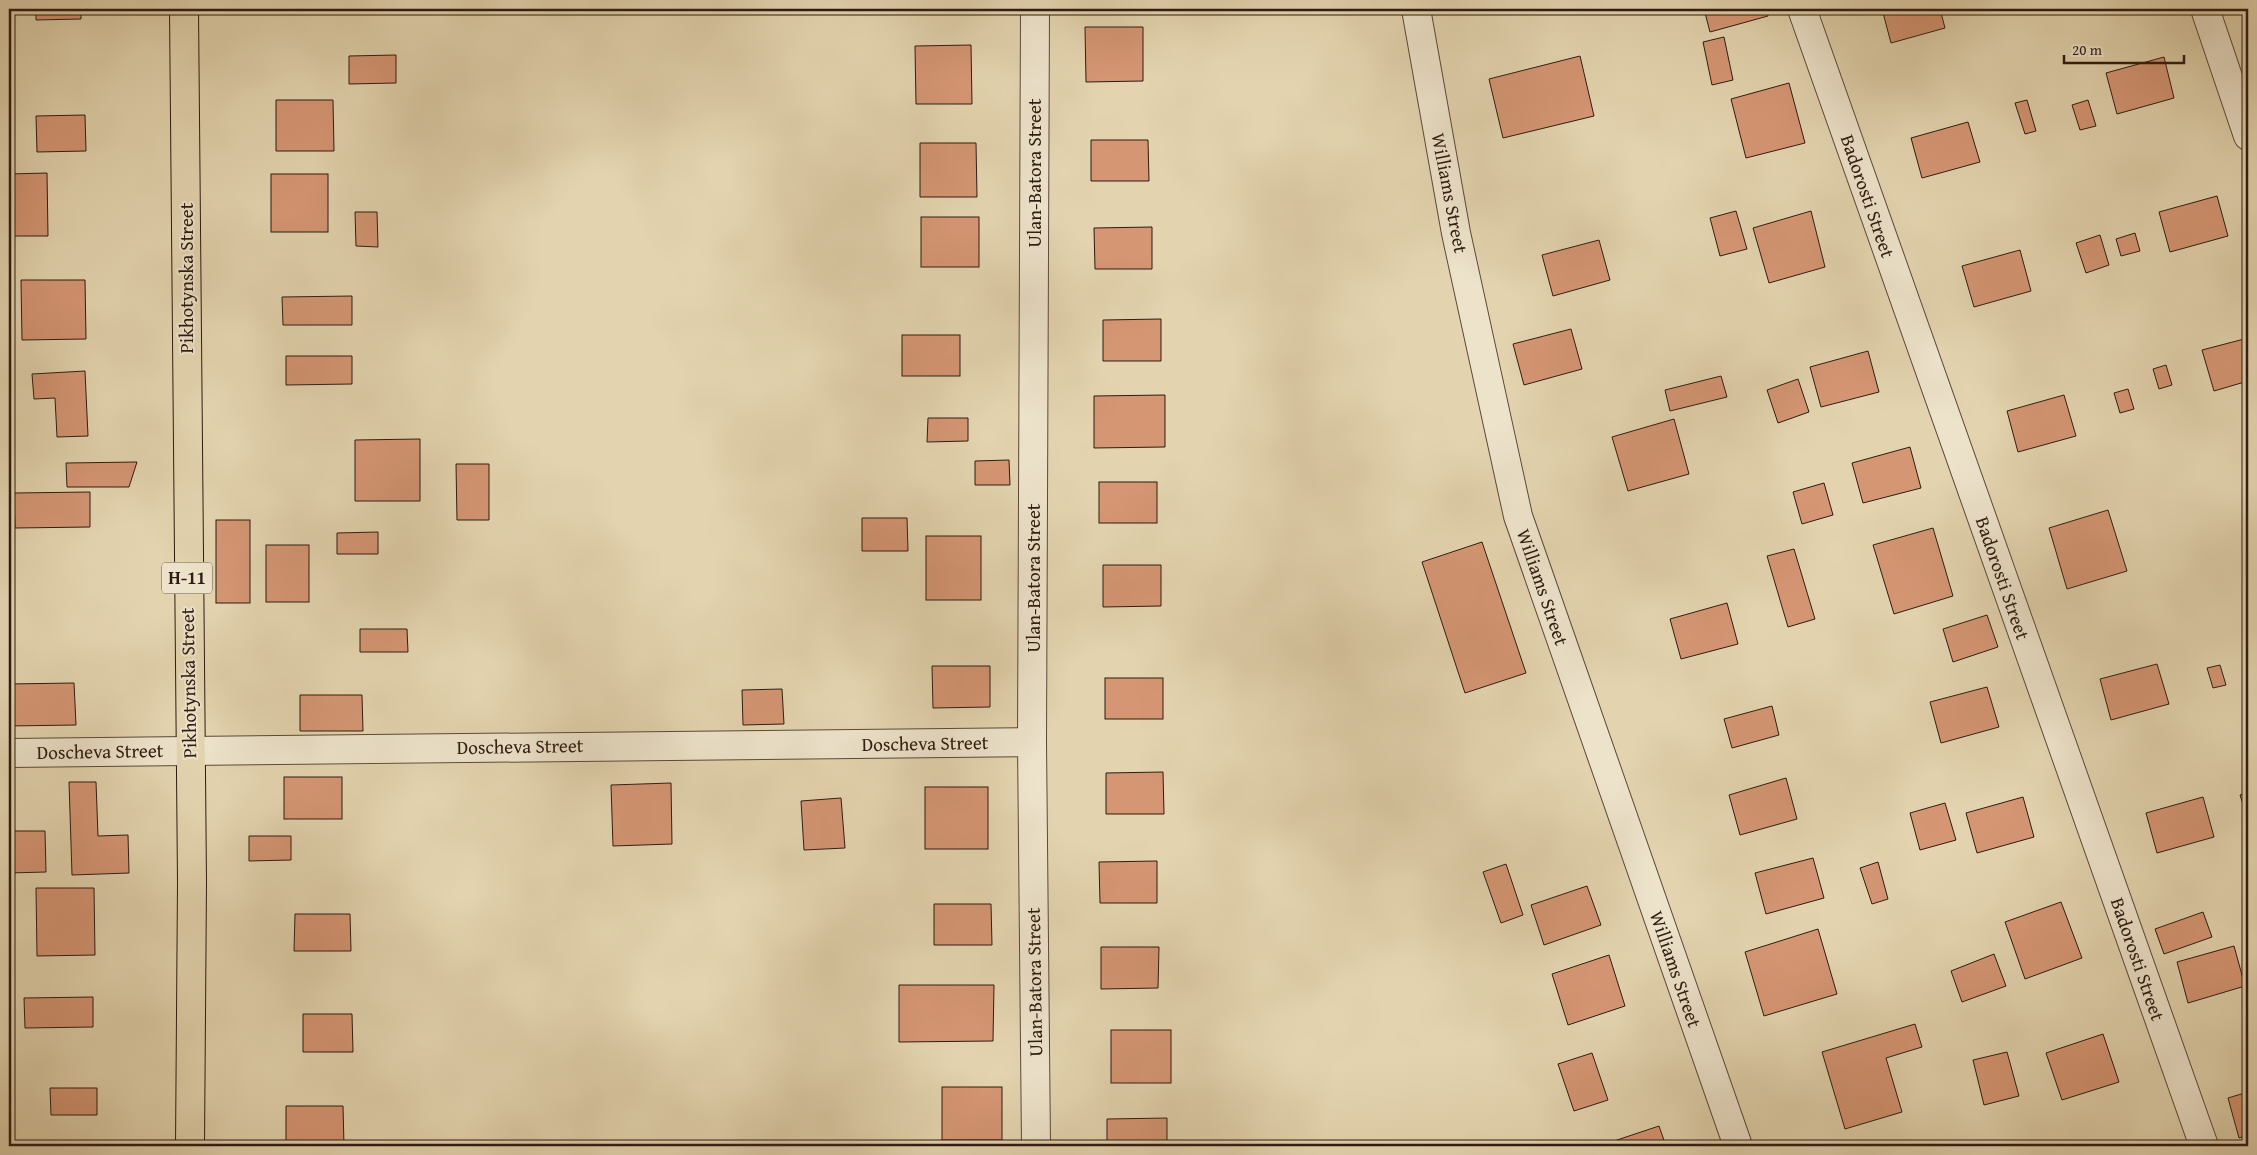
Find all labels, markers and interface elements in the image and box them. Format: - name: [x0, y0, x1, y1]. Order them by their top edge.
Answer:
- scale bar: [2064, 32, 2184, 64]
- text: 20 m: [2072, 39, 2103, 60]
- street label: Ulan-Batora Street: [1020, 98, 1048, 248]
- street label: Williams Street: [1425, 131, 1475, 256]
- street label: Badorosti Street: [1834, 131, 1902, 262]
- street label: Pikhotynska Street: [172, 202, 200, 353]
- street label: Ulan-Batora Street: [1019, 503, 1047, 653]
- street label: Badorosti Street: [1969, 513, 2037, 644]
- street label: Williams Street: [1510, 525, 1576, 649]
- road number: Н-11: [162, 562, 212, 594]
- street label: Pikhotynska Street: [173, 607, 203, 759]
- street label: Doscheva Street: [861, 728, 989, 758]
- street label: Doscheva Street: [456, 731, 584, 761]
- street label: Doscheva Street: [36, 736, 164, 766]
- street label: Badorosti Street: [2104, 894, 2172, 1025]
- street label: Ulan-Batora Street: [1019, 907, 1049, 1057]
- street label: Williams Street: [1643, 907, 1709, 1031]

